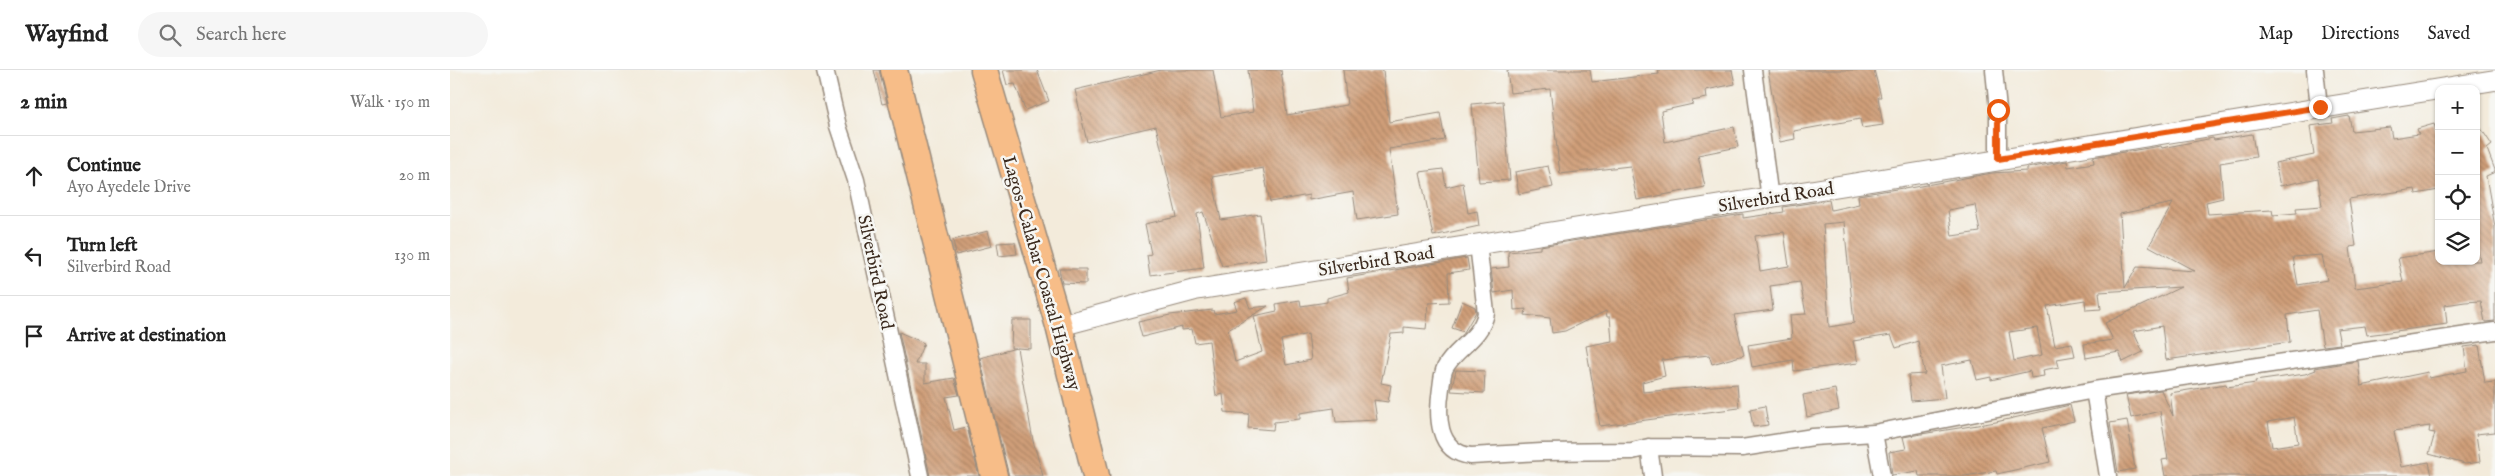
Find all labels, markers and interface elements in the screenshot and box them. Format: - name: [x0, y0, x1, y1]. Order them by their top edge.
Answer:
- search box: [138, 12, 488, 57]
- text: Wayfind: [25, 19, 108, 50]
- icon: search: [156, 21, 184, 49]
- text: Search here: [196, 23, 286, 47]
- text: Map: [2259, 23, 2293, 46]
- text: Directions: [2321, 23, 2399, 46]
- text: Saved: [2427, 23, 2470, 46]
- map controls: [2435, 85, 2480, 265]
- button: +: [2435, 85, 2480, 130]
- text: 2 min: [20, 89, 67, 116]
- text: Walk · 150 m: [350, 93, 430, 113]
- route end: [2309, 96, 2332, 119]
- route start: [1987, 99, 2010, 122]
- button: −: [2435, 130, 2480, 175]
- street label: Lagos-Calabar Coastal Highway: [996, 153, 1085, 394]
- text: Continue: [67, 154, 141, 178]
- icon: ahead: [20, 162, 48, 190]
- text: 20 m: [399, 166, 430, 186]
- button: locate: [2435, 175, 2480, 220]
- text: Ayo Ayedele Drive: [67, 178, 191, 198]
- street label: Silverbird Road: [1717, 178, 1836, 219]
- street label: Silverbird Road: [851, 213, 898, 332]
- button: layers: [2435, 220, 2480, 265]
- text: Turn left: [67, 234, 138, 258]
- icon: left: [20, 242, 48, 270]
- street label: Silverbird Road: [1317, 242, 1436, 283]
- text: 130 m: [394, 246, 430, 266]
- text: Silverbird Road: [67, 258, 171, 278]
- icon: arrive: [20, 322, 48, 350]
- text: Arrive at destination: [67, 324, 226, 348]

